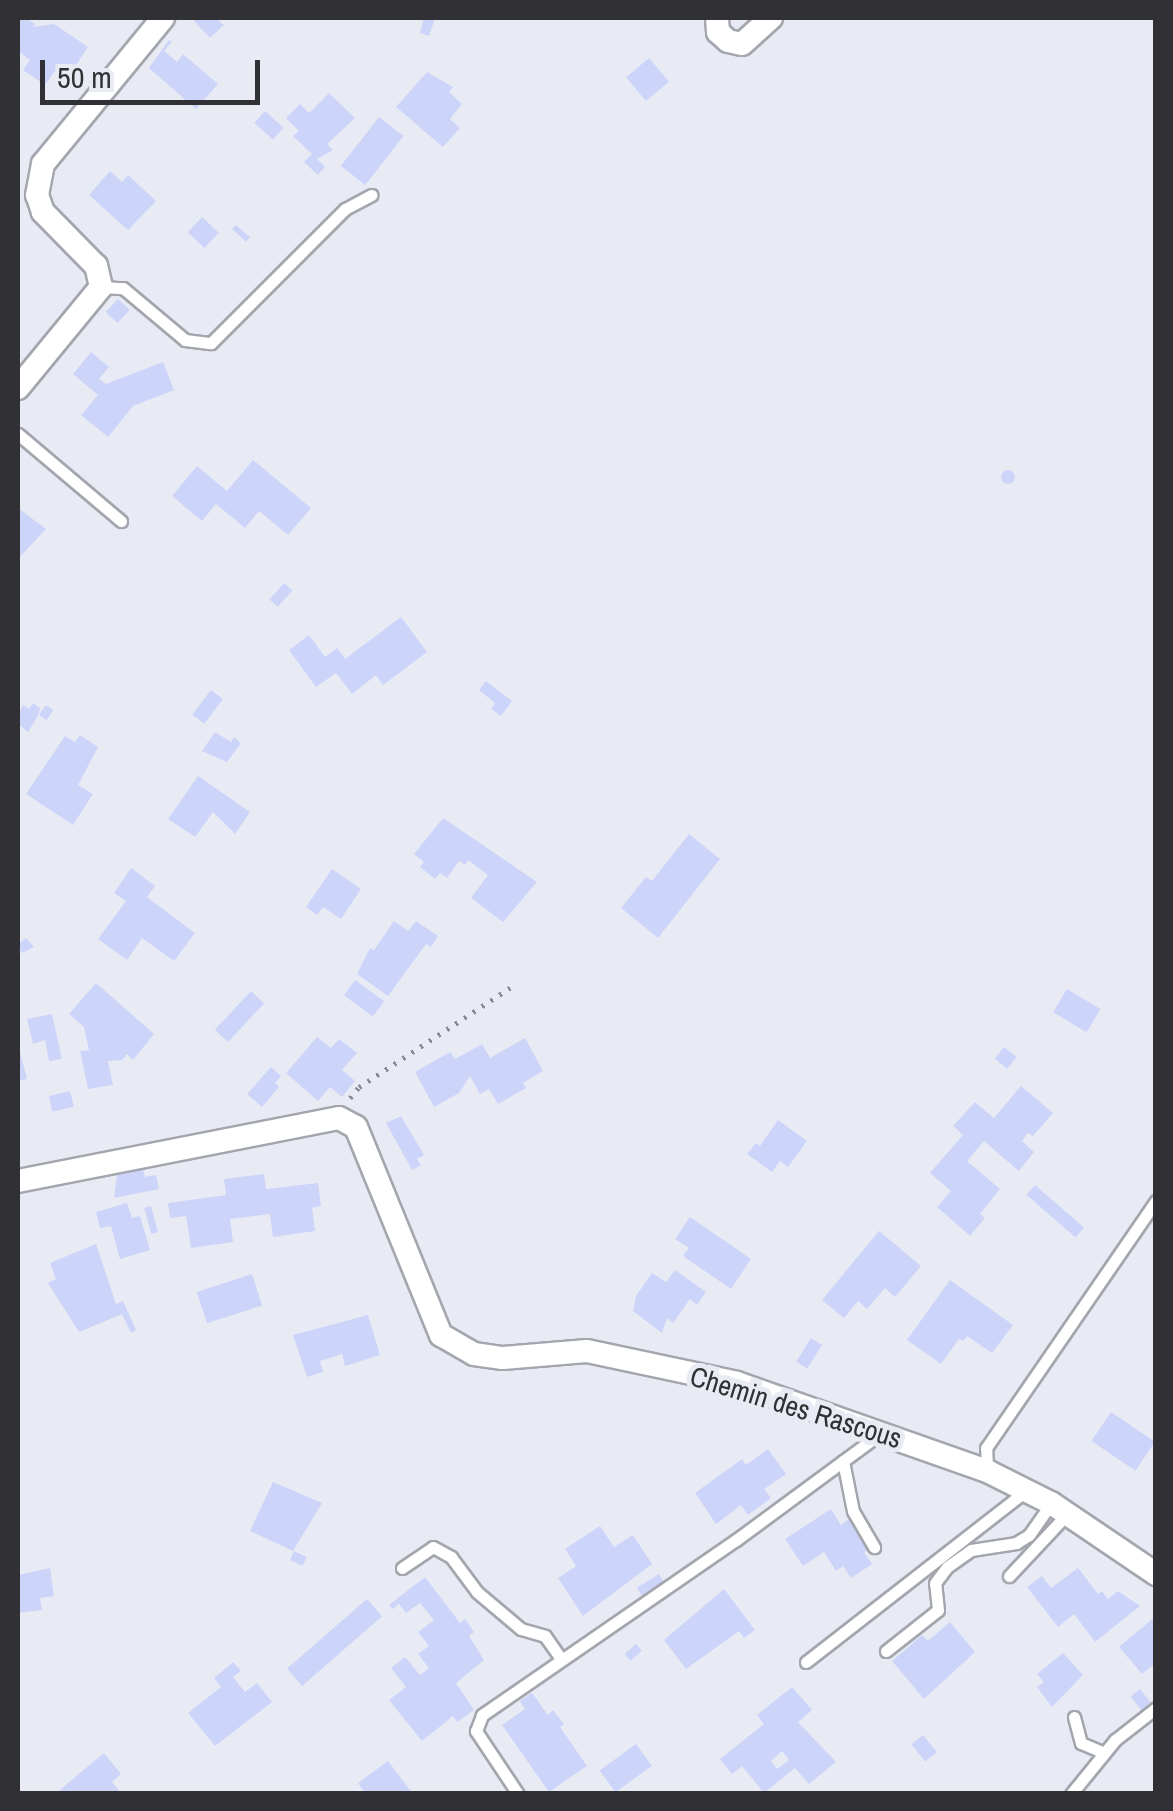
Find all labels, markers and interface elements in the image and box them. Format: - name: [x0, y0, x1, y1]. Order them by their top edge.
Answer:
- scale bar: [45, 40, 265, 102]
- text: 50 m: [57, 57, 112, 97]
- street label: Chemin des Rascous: [686, 1359, 906, 1455]

